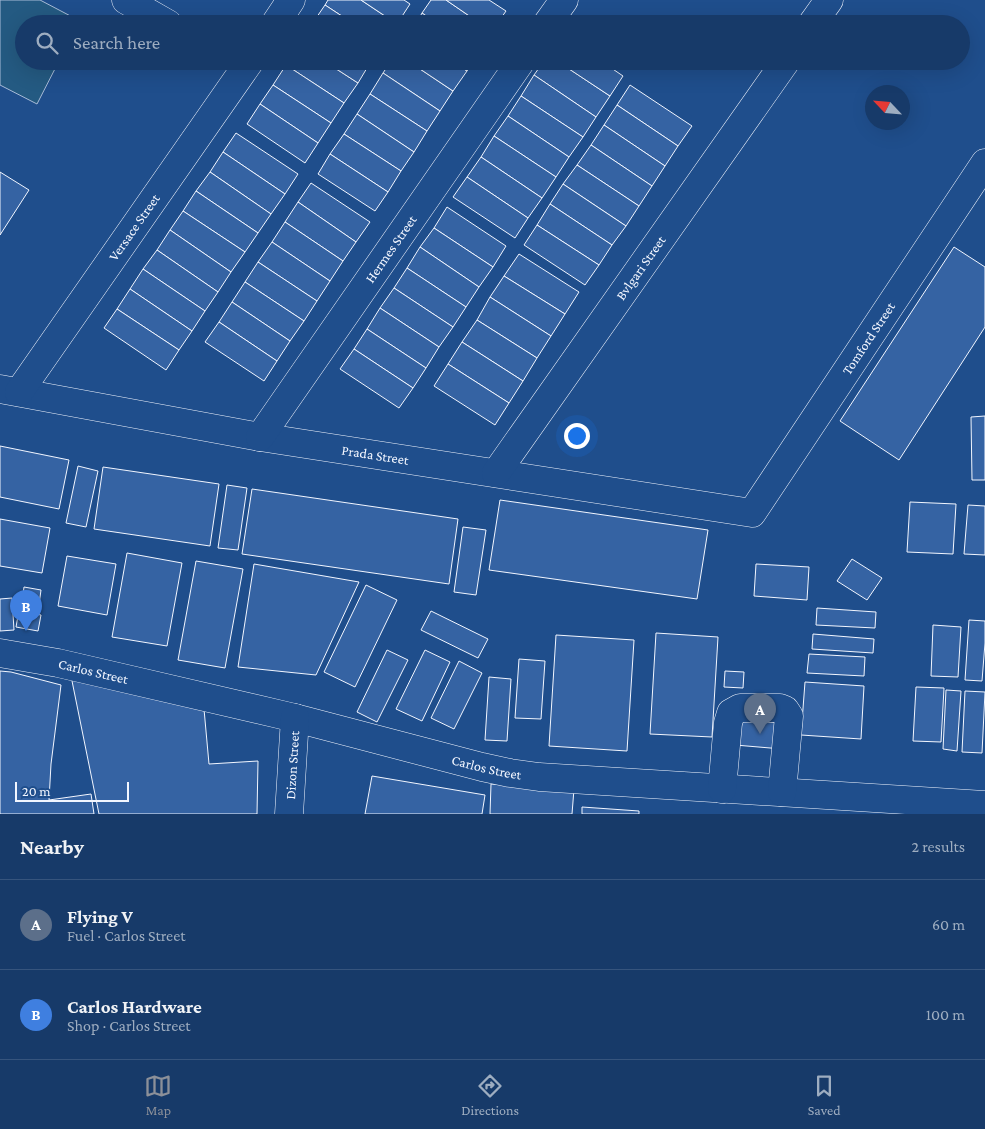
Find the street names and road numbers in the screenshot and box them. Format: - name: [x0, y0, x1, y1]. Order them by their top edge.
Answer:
- street label: Versace Street: [105, 190, 163, 264]
- street label: Hermes Street: [362, 212, 420, 286]
- street label: Bvlgari Street: [612, 232, 669, 303]
- street label: Tomford Street: [838, 299, 898, 378]
- street label: Prada Street: [341, 442, 410, 468]
- street label: Carlos Street: [57, 655, 130, 687]
- street label: Dizon Street: [282, 730, 302, 800]
- street label: Carlos Street: [450, 751, 523, 783]

